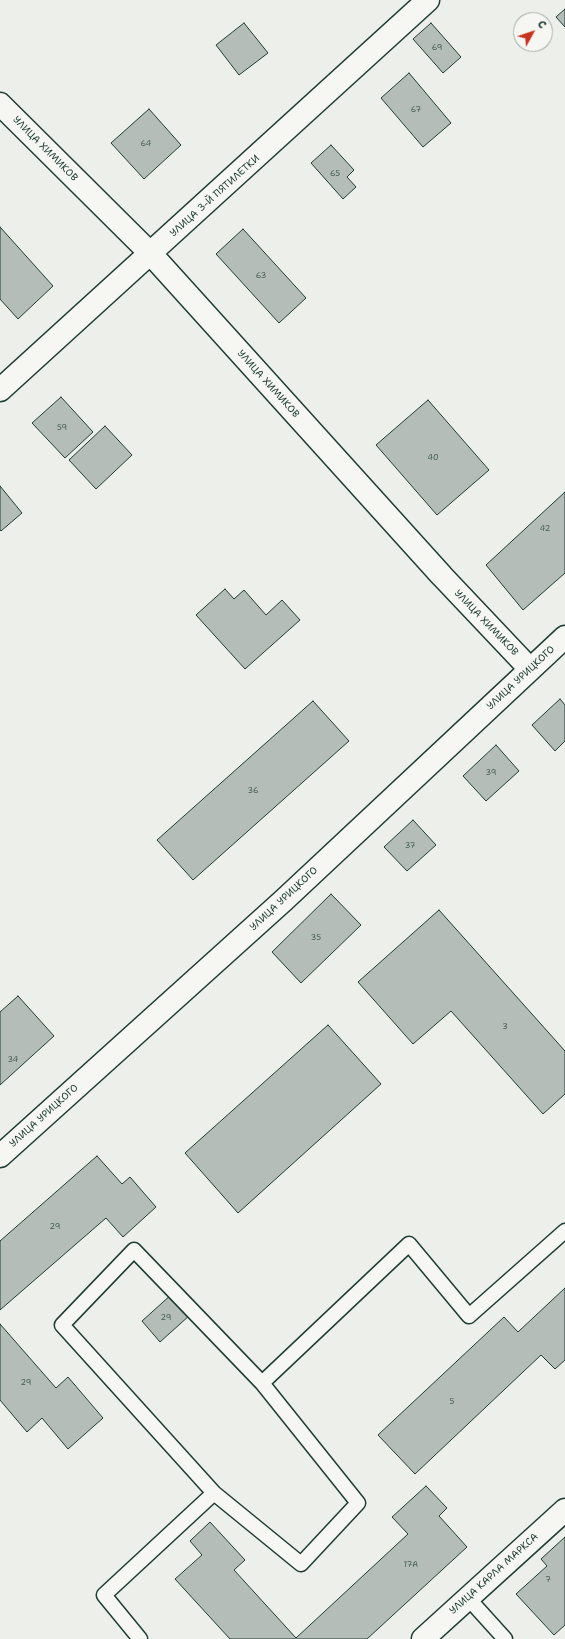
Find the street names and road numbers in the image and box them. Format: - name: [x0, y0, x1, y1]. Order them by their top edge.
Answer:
- street label: УЛИЦА ХИМИКОВ: [10, 114, 80, 184]
- street label: УЛИЦА 3-Й ПЯТИЛЕТКИ: [168, 153, 262, 239]
- street label: УЛИЦА ХИМИКОВ: [234, 348, 302, 420]
- street label: УЛИЦА ХИМИКОВ: [452, 588, 520, 658]
- street label: УЛИЦА УРИЦКОГО: [485, 644, 557, 712]
- street label: УЛИЦА УРИЦКОГО: [248, 865, 320, 933]
- street label: УЛИЦА УРИЦКОГО: [7, 1082, 81, 1150]
- street label: УЛИЦА КАРЛА МАРКСА: [447, 1531, 541, 1617]

